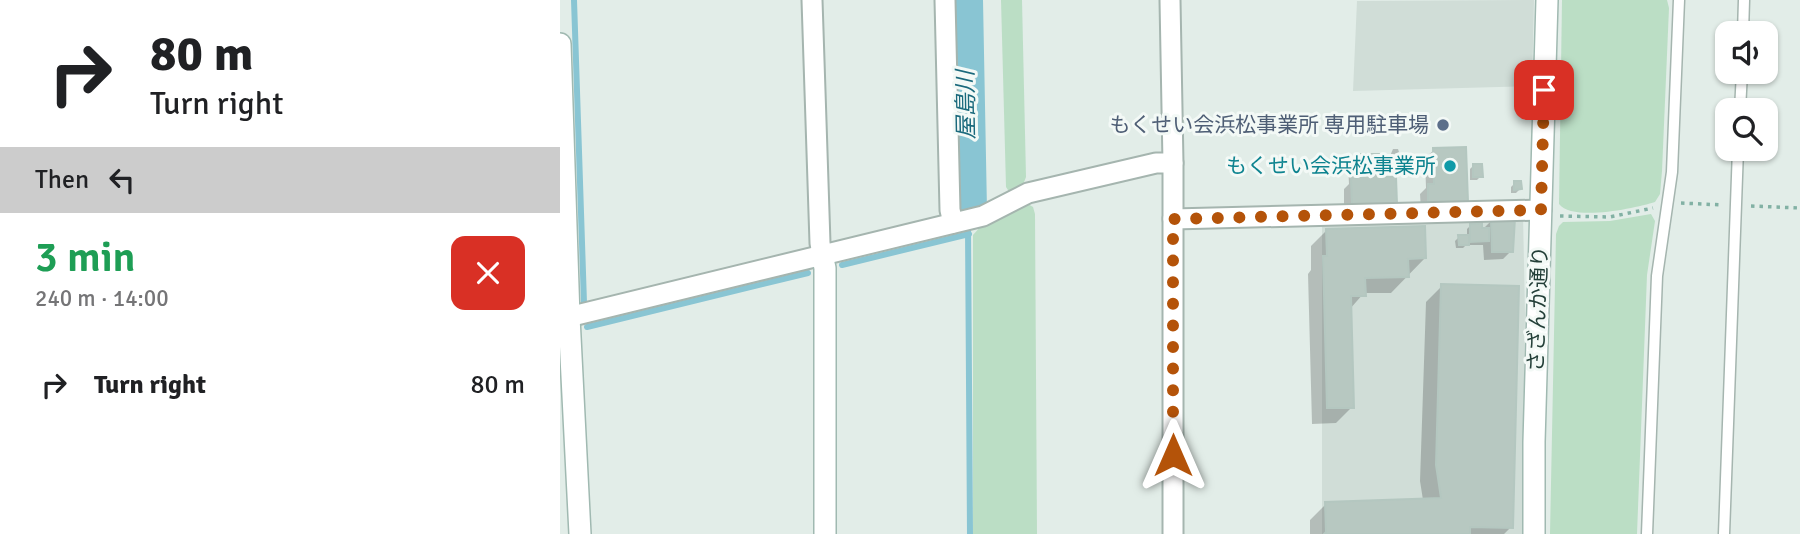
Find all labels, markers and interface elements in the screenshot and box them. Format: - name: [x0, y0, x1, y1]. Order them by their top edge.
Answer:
- map controls: [1715, 21, 1778, 161]
- button: sound: [1715, 21, 1778, 84]
- text: 80 m: [150, 24, 253, 84]
- icon: right: [35, 28, 126, 119]
- pin: [1514, 60, 1574, 120]
- water label: 屋島川: [951, 67, 981, 140]
- icon: arrive: [1525, 71, 1563, 109]
- text: Turn right: [150, 84, 283, 123]
- button: search: [1715, 98, 1778, 161]
- place label: もくせい会浜松事業所 専用駐車場: [1109, 112, 1429, 138]
- marker: もくせい会浜松事業所 専用駐車場: [1435, 117, 1451, 133]
- place label: もくせい会浜松事業所: [1226, 153, 1436, 179]
- marker: もくせい会浜松事業所: [1442, 158, 1458, 174]
- icon: left: [103, 161, 141, 199]
- text: Then: [35, 164, 89, 196]
- text: 3 min: [35, 232, 136, 283]
- button: close: [451, 236, 525, 310]
- street label: さざんか通り: [1523, 246, 1553, 372]
- text: 240 m · 14:00: [35, 284, 169, 313]
- icon: right: [35, 366, 73, 404]
- text: Turn right: [94, 369, 206, 401]
- text: 80 m: [470, 369, 525, 401]
- position arrow: [1136, 418, 1210, 492]

